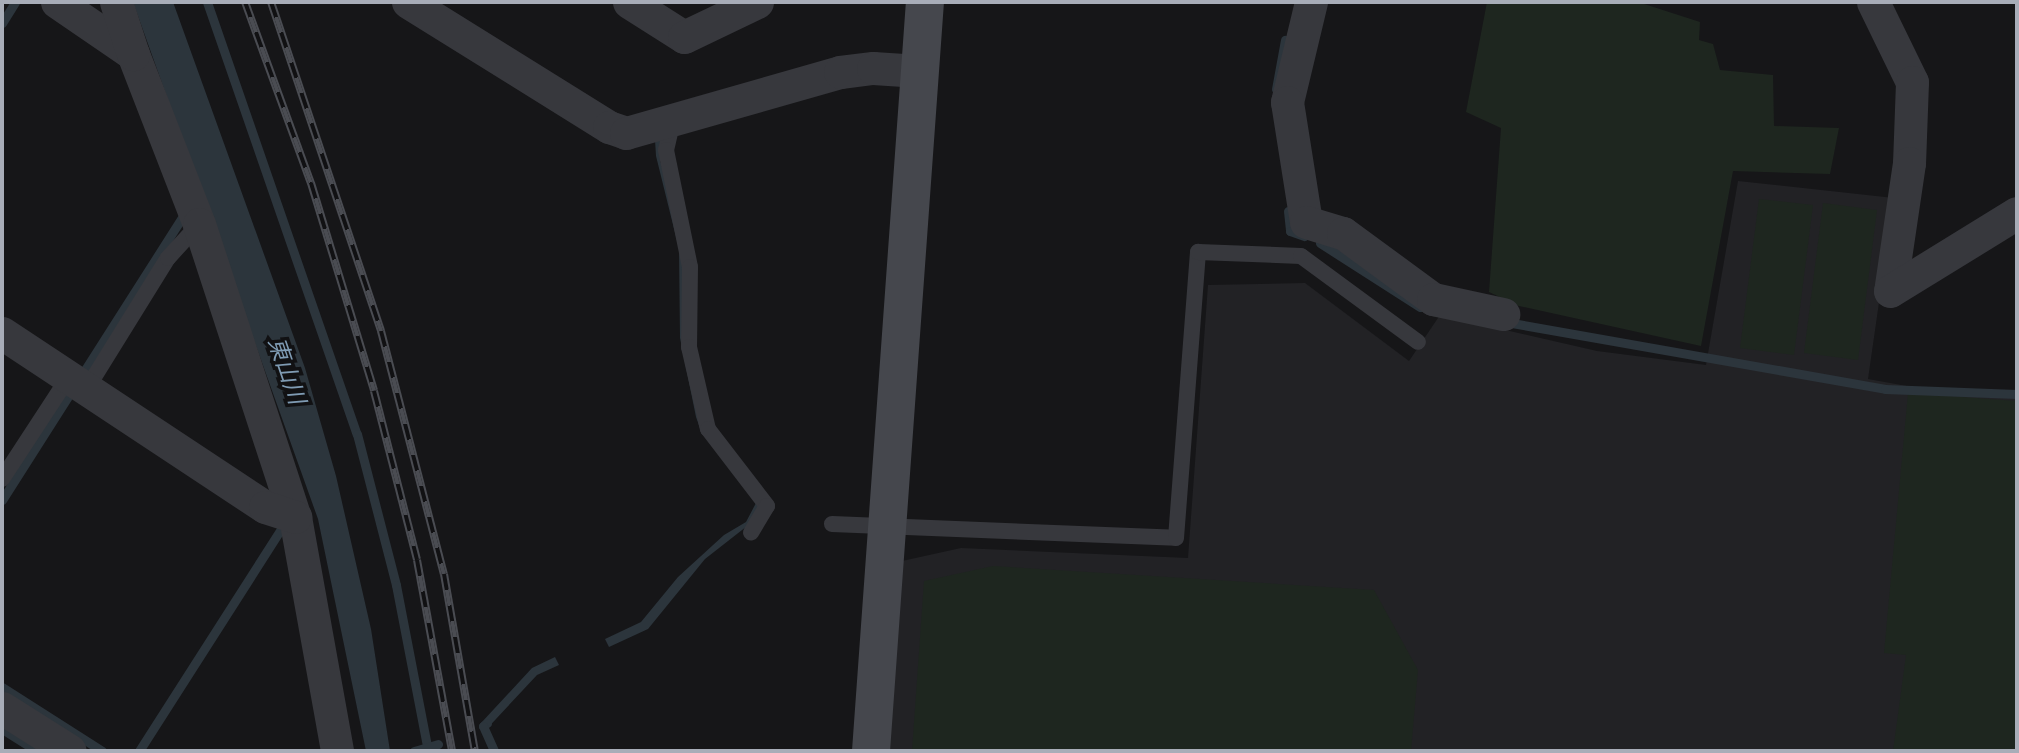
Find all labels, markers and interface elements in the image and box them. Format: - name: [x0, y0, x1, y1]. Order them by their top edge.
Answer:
- water label: 東山川: [262, 334, 310, 408]

